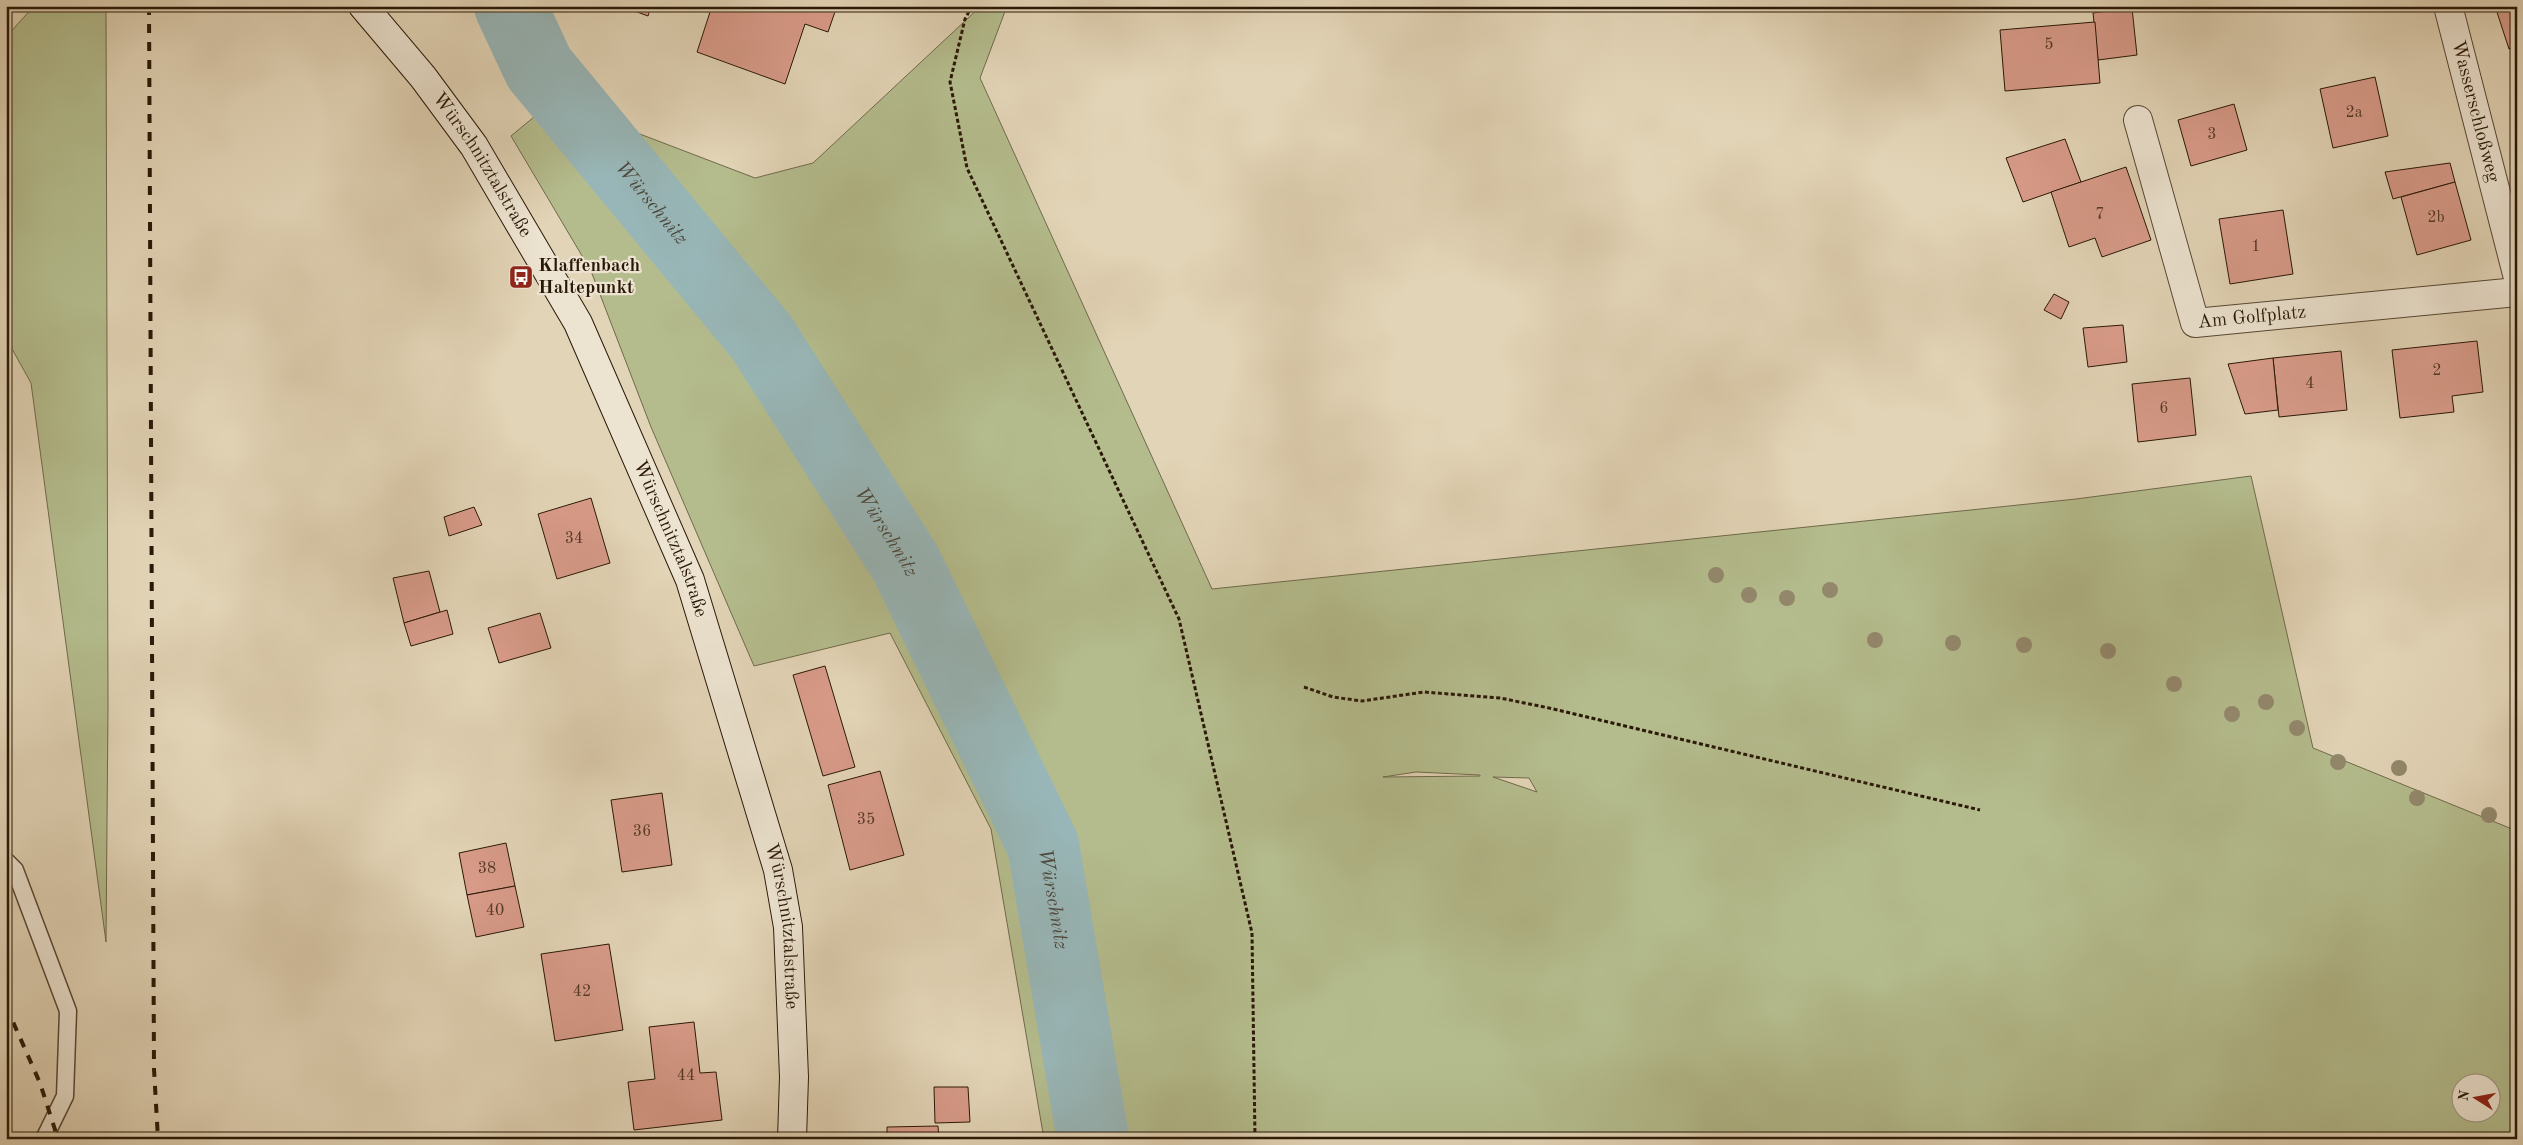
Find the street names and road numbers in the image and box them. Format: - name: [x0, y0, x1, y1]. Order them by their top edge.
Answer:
- street label: Wasserschloßweg: [2448, 39, 2503, 185]
- street label: Würschnitztalstraße: [429, 89, 535, 241]
- street label: Am Golfplatz: [2197, 303, 2307, 332]
- street label: Würschnitztalstraße: [630, 458, 710, 620]
- street label: Würschnitztalstraße: [761, 841, 801, 1010]

